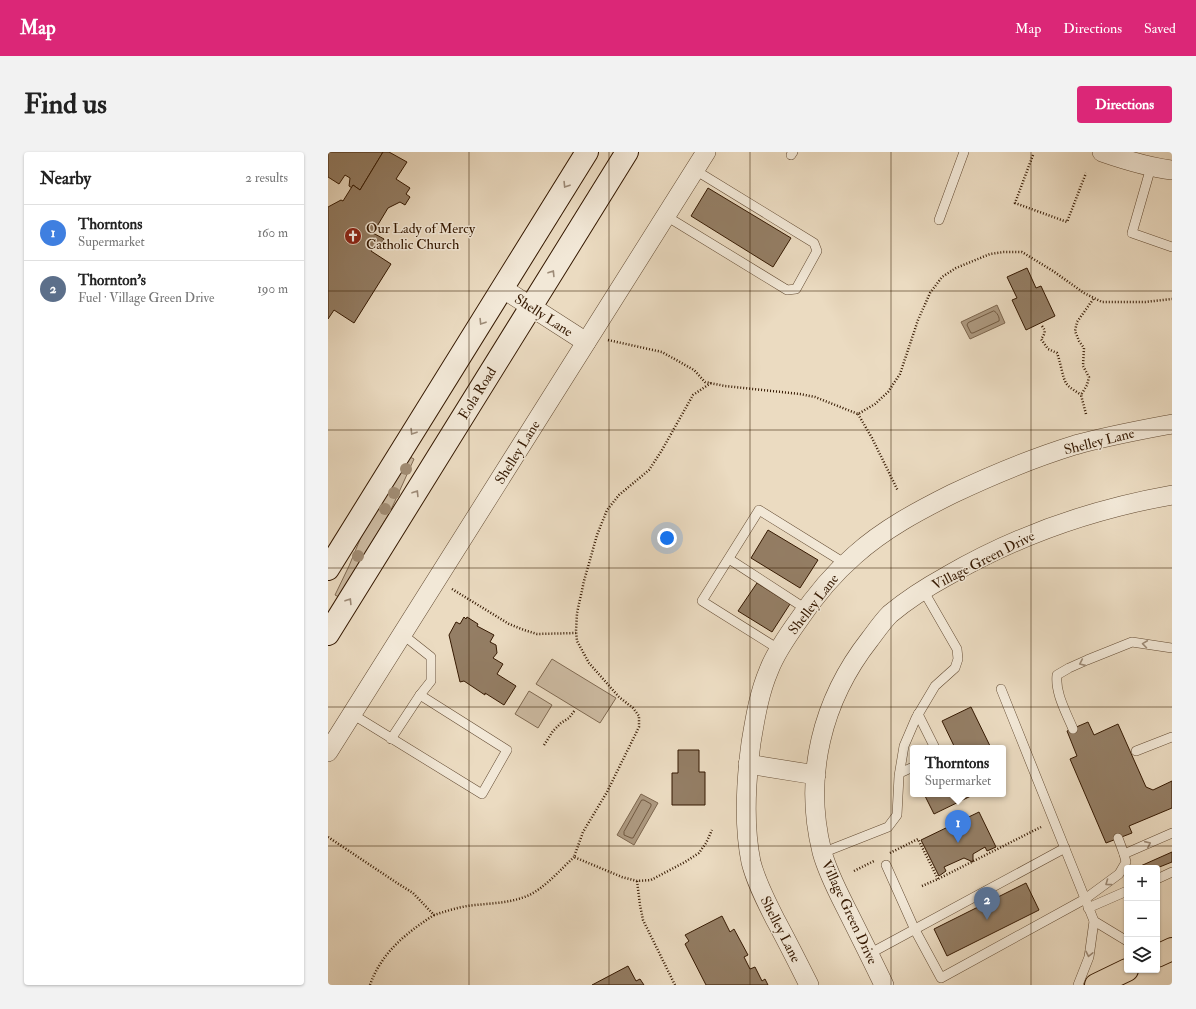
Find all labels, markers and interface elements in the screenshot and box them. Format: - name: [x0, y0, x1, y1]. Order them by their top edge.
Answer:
- text: Map: [20, 16, 56, 40]
- text: Map: [1015, 20, 1041, 37]
- text: Directions: [1063, 20, 1122, 37]
- text: Saved: [1144, 20, 1176, 37]
- button: Directions: [1077, 86, 1172, 123]
- text: Find us: [24, 87, 107, 122]
- text: Nearby: [40, 168, 91, 189]
- text: 2 results: [245, 170, 288, 186]
- one-way arrow: [564, 181, 571, 188]
- text: Thorntons: [78, 215, 142, 234]
- place label: Our Lady of Mercy Catholic Church: [366, 220, 476, 253]
- text: 1: [51, 225, 55, 241]
- text: 160 m: [257, 225, 288, 241]
- church icon: Our Lady of Mercy Catholic Church: [343, 226, 363, 246]
- text: Supermarket: [78, 234, 145, 250]
- one-way arrow: [547, 270, 554, 277]
- text: Thornton's: [78, 271, 146, 290]
- text: 2: [50, 281, 56, 297]
- text: 190 m: [257, 281, 288, 297]
- text: Fuel · Village Green Drive: [78, 290, 214, 306]
- street label: Shelly Lane: [511, 290, 576, 341]
- one-way arrow: [479, 317, 486, 324]
- street label: Eola Road: [455, 364, 500, 422]
- street label: Shelley Lane: [491, 417, 545, 488]
- street label: Shelley Lane: [1062, 424, 1137, 459]
- one-way arrow: [410, 428, 418, 435]
- one-way arrow: [411, 490, 418, 497]
- street label: Village Green Drive: [929, 527, 1038, 594]
- your location: [657, 528, 677, 548]
- street label: Shelley Lane: [785, 571, 843, 639]
- one-way arrow: [344, 598, 351, 605]
- one-way arrow: [1141, 640, 1148, 649]
- one-way arrow: [1078, 658, 1085, 666]
- popup: [910, 745, 1006, 797]
- text: Thorntons: [925, 754, 989, 773]
- text: Supermarket: [925, 773, 991, 789]
- pin: 1: [945, 810, 971, 843]
- one-way arrow: [1144, 841, 1152, 849]
- street label: Village Green Drive: [818, 857, 881, 967]
- map controls: [1124, 865, 1160, 973]
- button: +: [1124, 865, 1160, 901]
- one-way arrow: [1105, 878, 1112, 885]
- pin: 2: [974, 887, 1000, 920]
- street label: Shelley Lane: [756, 893, 805, 966]
- button: −: [1124, 901, 1160, 937]
- button: layers: [1124, 937, 1160, 973]
- one-way arrow: [1085, 951, 1094, 957]

